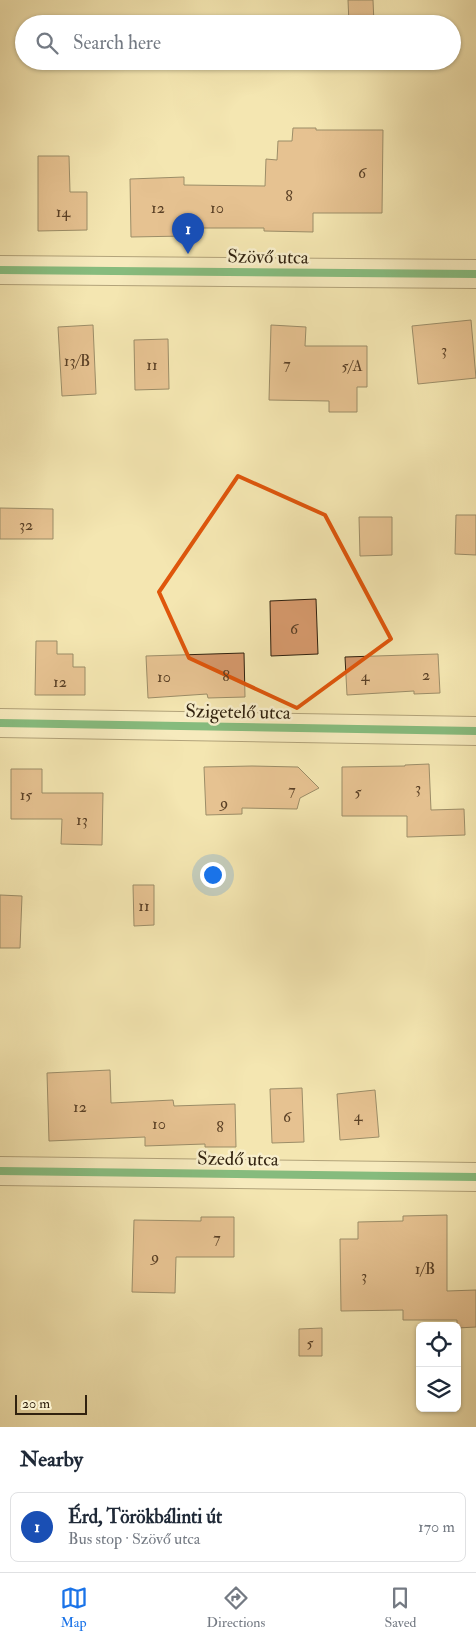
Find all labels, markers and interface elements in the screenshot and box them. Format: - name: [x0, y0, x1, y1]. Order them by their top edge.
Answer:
- search box: [15, 15, 461, 70]
- icon: search: [33, 29, 61, 57]
- text: Search here: [73, 31, 161, 55]
- house number: 6: [358, 163, 367, 183]
- house number: 8: [285, 186, 293, 206]
- house number: 12: [151, 198, 165, 218]
- house number: 10: [210, 198, 224, 218]
- house number: 14: [56, 202, 72, 222]
- pin: 1: [172, 213, 204, 254]
- street label: Szövő utca: [227, 244, 309, 270]
- house number: 3: [441, 340, 447, 360]
- house number: 13/B: [64, 351, 90, 371]
- house number: 7: [283, 354, 291, 374]
- house number: 11: [146, 355, 158, 375]
- house number: 5/A: [341, 356, 363, 376]
- house number: 32: [19, 515, 33, 535]
- house number: 6: [290, 619, 299, 639]
- house number: 2: [422, 665, 430, 685]
- house number: 8: [222, 666, 230, 686]
- house number: 4: [361, 666, 371, 686]
- house number: 10: [157, 667, 171, 687]
- house number: 12: [53, 672, 67, 692]
- street label: Szigetelő utca: [185, 699, 291, 725]
- house number: 3: [415, 778, 421, 798]
- house number: 7: [288, 780, 296, 800]
- house number: 5: [354, 782, 362, 802]
- house number: 15: [20, 785, 32, 805]
- house number: 9: [219, 793, 228, 813]
- house number: 13: [76, 810, 88, 830]
- your location: [200, 862, 226, 888]
- house number: 11: [138, 896, 150, 916]
- house number: 12: [73, 1097, 87, 1117]
- house number: 4: [354, 1106, 364, 1126]
- house number: 6: [283, 1107, 292, 1127]
- house number: 10: [152, 1114, 166, 1134]
- house number: 8: [216, 1117, 224, 1137]
- street label: Szedő utca: [197, 1146, 279, 1172]
- house number: 7: [213, 1228, 221, 1248]
- house number: 9: [150, 1247, 159, 1267]
- house number: 1/B: [415, 1259, 435, 1279]
- house number: 3: [361, 1266, 367, 1286]
- map controls: [416, 1322, 461, 1412]
- button: locate: [416, 1322, 461, 1367]
- house number: 5: [306, 1333, 314, 1353]
- button: layers: [416, 1367, 461, 1412]
- scale bar: [15, 1392, 88, 1415]
- text: 20 m: [22, 1395, 50, 1412]
- text: Nearby: [20, 1446, 83, 1473]
- text: Érd, Törökbálinti út: [68, 1505, 222, 1529]
- text: 1: [34, 1517, 40, 1537]
- text: 170 m: [418, 1517, 455, 1537]
- text: Bus stop · Szövő utca: [68, 1529, 200, 1549]
- tab: Map: [60, 1584, 88, 1631]
- tab: Directions: [207, 1584, 265, 1631]
- tab: Saved: [384, 1584, 416, 1631]

